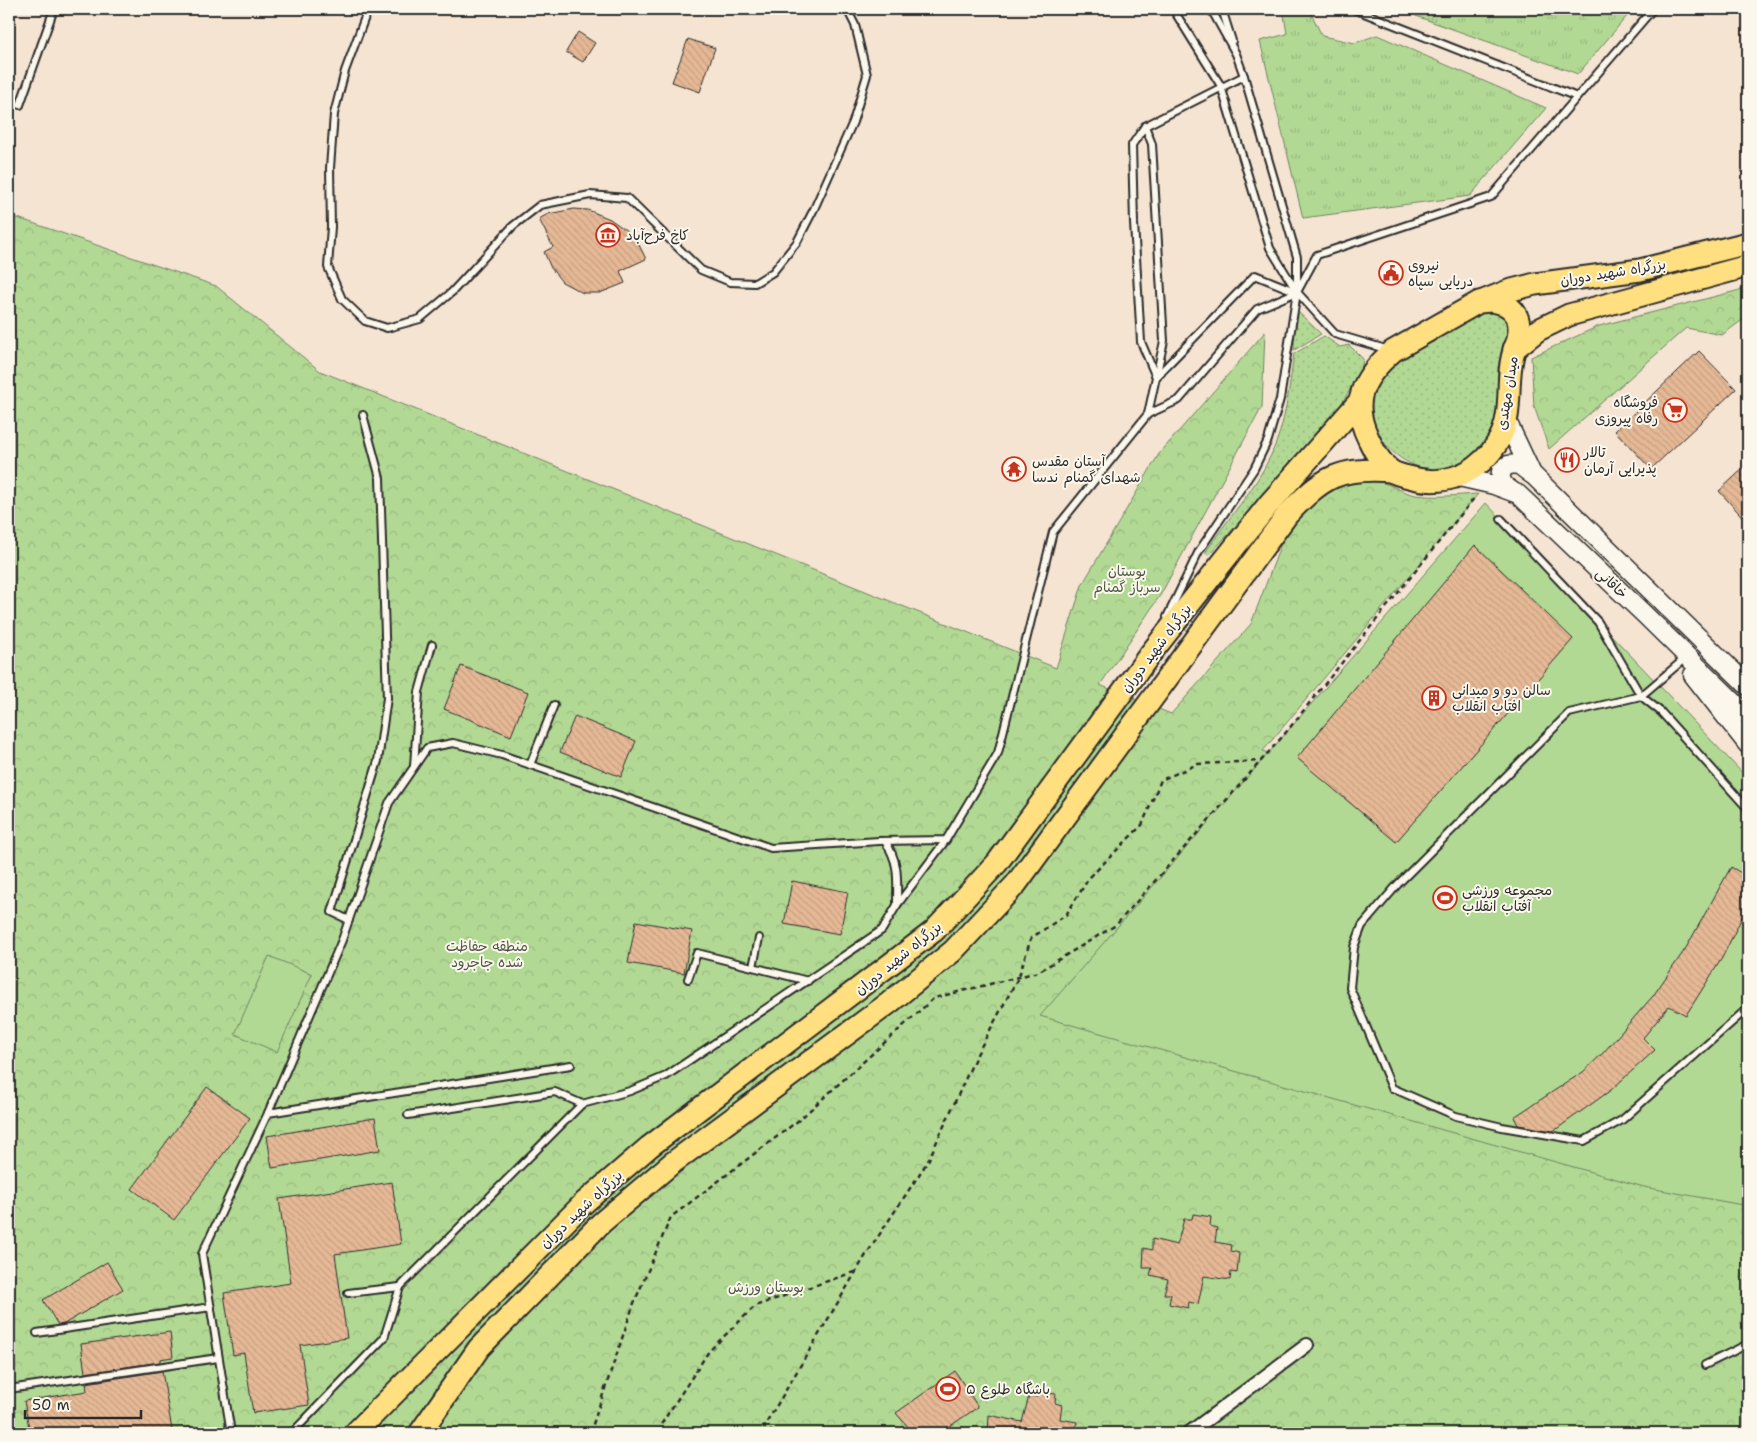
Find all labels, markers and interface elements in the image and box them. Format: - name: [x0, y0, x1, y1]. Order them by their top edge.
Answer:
- museum icon: کاخ فرح‌آباد: [595, 222, 621, 248]
- place label: کاخ فرح‌آباد: [626, 226, 689, 245]
- street label: بزرگراه شهید دوران: [1559, 255, 1667, 290]
- place label: نیروی دریایی سپاه: [1408, 256, 1473, 291]
- public building icon: نیروی دریایی سپاه: [1378, 260, 1404, 286]
- street label: میدان مهتدی: [1492, 355, 1522, 431]
- place label: فروشگاه رفاه پیروزی: [1595, 393, 1658, 428]
- supermarket icon: فروشگاه رفاه پیروزی: [1662, 397, 1688, 423]
- place label: تالار پذیرایی آرمان: [1583, 443, 1657, 478]
- restaurant icon: تالار پذیرایی آرمان: [1554, 447, 1580, 473]
- place label: آستان مقدس شهدای گمنام ندسا: [1032, 452, 1141, 488]
- temple icon: آستان مقدس شهدای گمنام ندسا: [1001, 456, 1027, 482]
- park label: بوستان سرباز گمنام: [1093, 562, 1161, 598]
- street label: خاقانی: [1592, 564, 1632, 602]
- street label: بزرگراه شهید دوران: [1117, 600, 1196, 697]
- place label: سالن دو و میدانی افتاب انقلاب: [1452, 681, 1551, 715]
- building icon: سالن دو و میدانی افتاب انقلاب: [1421, 685, 1447, 711]
- place label: مجموعه ورزشی آفتاب انقلاب: [1462, 881, 1552, 915]
- sports icon: مجموعه ورزشی آفتاب انقلاب: [1432, 885, 1458, 911]
- street label: بزرگراه شهید دوران: [851, 917, 946, 999]
- park label: منطقه حفاظت شده جاجرود: [446, 937, 528, 971]
- street label: بزرگراه شهید دوران: [536, 1166, 627, 1253]
- park label: بوستان ورزش: [728, 1278, 804, 1296]
- sports icon: باشگاه طلوع ۵: [935, 1376, 961, 1402]
- place label: باشگاه طلوع ۵: [966, 1380, 1050, 1400]
- scale bar: [25, 1387, 141, 1419]
- text: 50 m: [32, 1395, 70, 1415]

